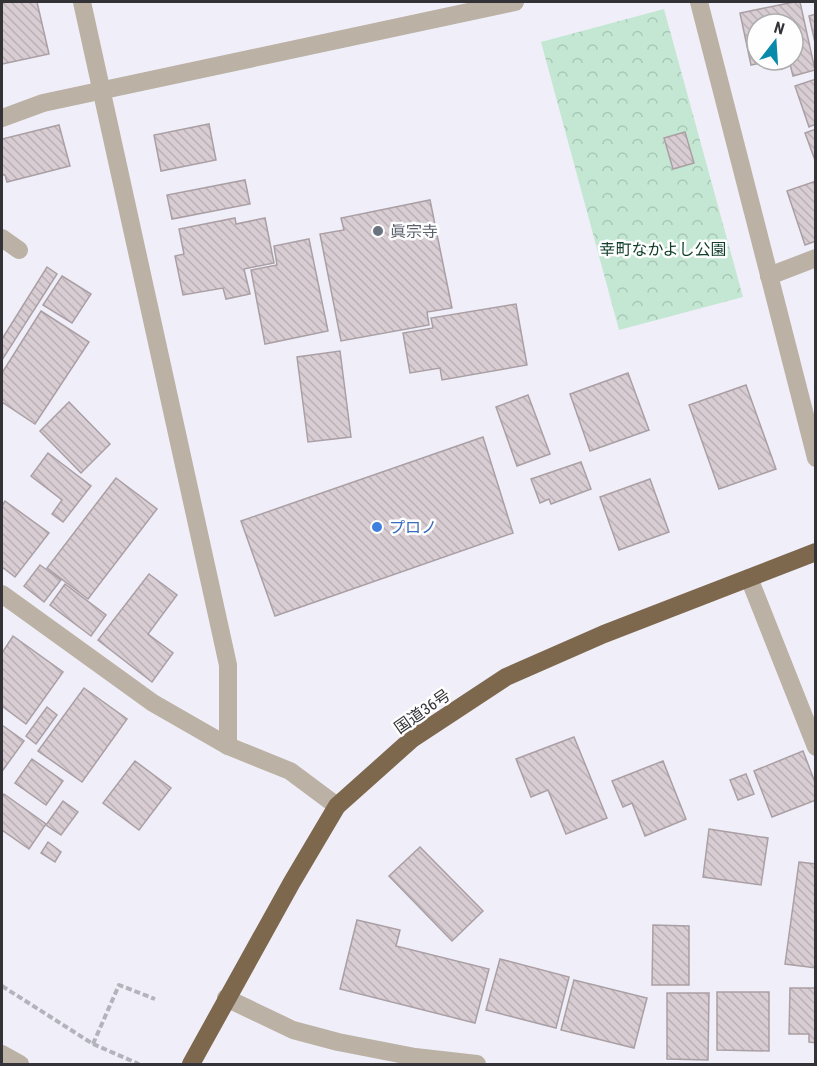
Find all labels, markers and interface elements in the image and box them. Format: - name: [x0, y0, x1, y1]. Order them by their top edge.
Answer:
- north arrow: [745, 12, 805, 72]
- text: N: [772, 18, 787, 39]
- place label: 眞宗寺: [390, 222, 438, 241]
- marker: 眞宗寺: [371, 224, 385, 238]
- park label: 幸町なかよし公園: [599, 240, 727, 259]
- place label: プロノ: [389, 518, 437, 537]
- marker: プロノ: [370, 520, 384, 534]
- street label: 国道36号: [391, 685, 454, 737]

